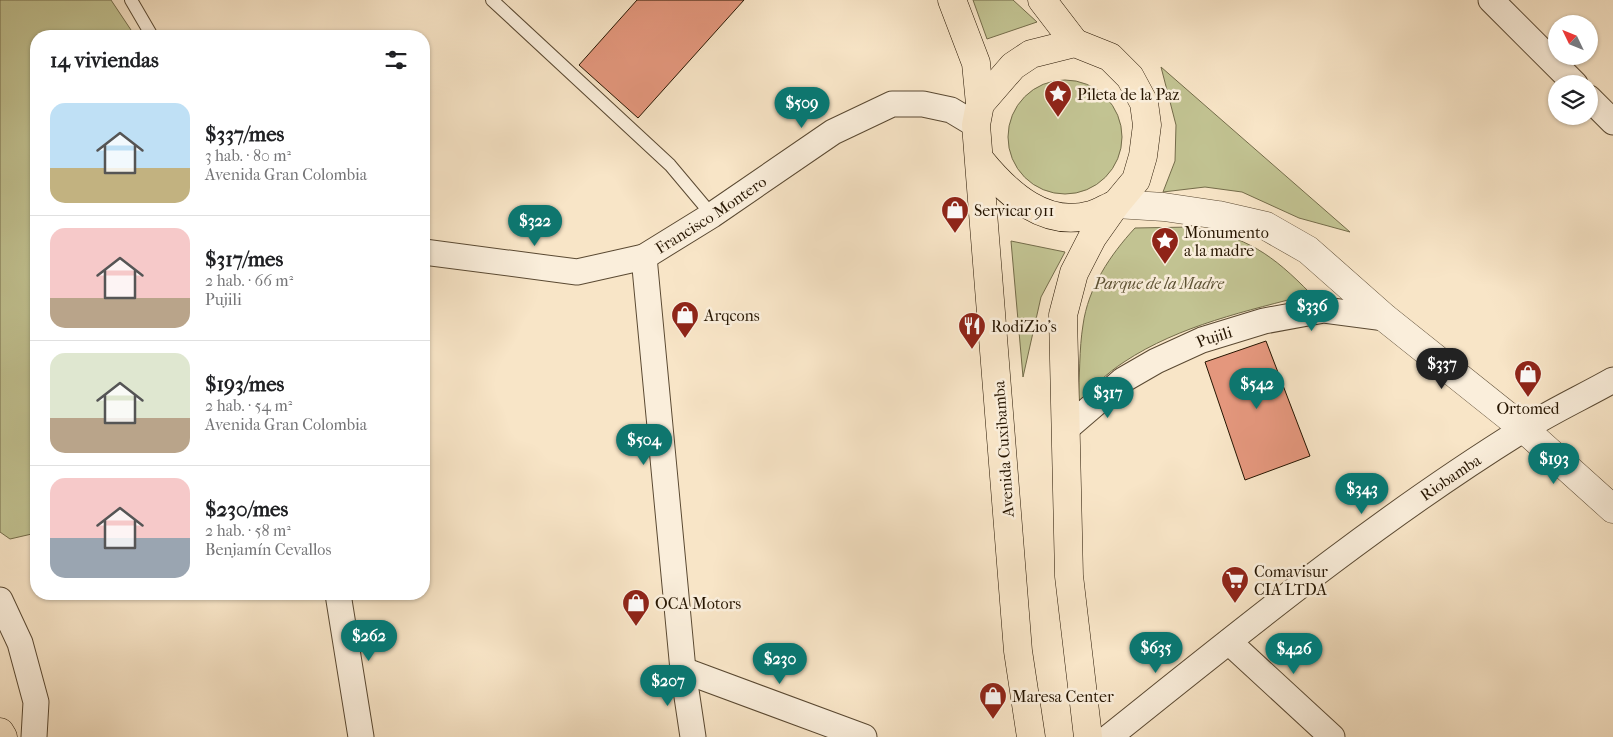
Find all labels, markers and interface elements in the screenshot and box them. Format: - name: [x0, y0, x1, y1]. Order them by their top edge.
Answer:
- north arrow: [1548, 15, 1598, 65]
- map controls: [1548, 15, 1598, 125]
- icon: filters: [382, 46, 410, 74]
- text: 14 viviendas: [50, 48, 159, 72]
- button: layers: [1548, 75, 1598, 125]
- place icon: Pileta de la Paz: [1043, 79, 1073, 118]
- place label: Pileta de la Paz: [1077, 85, 1179, 104]
- pin: $509: [772, 86, 832, 129]
- text: $509: [786, 93, 818, 112]
- text: $337/mes: [205, 122, 284, 146]
- icon: home: [90, 123, 150, 183]
- text: 3 hab. · 80 m²: [205, 146, 291, 165]
- text: Avenida Gran Colombia: [205, 165, 367, 184]
- street label: Francisco Montero: [652, 172, 770, 258]
- shop icon: Servicar 911: [940, 195, 970, 234]
- place label: Servicar 911: [974, 201, 1054, 220]
- pin: $322: [505, 204, 565, 247]
- text: $322: [519, 211, 551, 230]
- place label: Monumento a la madre: [1184, 223, 1269, 260]
- place icon: Monumento a la madre: [1150, 226, 1180, 265]
- text: $317/mes: [205, 247, 283, 271]
- icon: home: [90, 248, 150, 308]
- text: 2 hab. · 66 m²: [205, 271, 293, 290]
- park label: Parque de la Madre: [1093, 274, 1225, 293]
- text: Pujili: [205, 290, 242, 309]
- pin: $336: [1282, 290, 1342, 332]
- text: $336: [1297, 296, 1327, 315]
- shop icon: Arqcons: [670, 300, 700, 339]
- place label: Arqcons: [703, 306, 760, 325]
- restaurant icon: RodiZio's: [957, 311, 987, 350]
- place label: RodiZio's: [991, 317, 1057, 336]
- street label: Pujili: [1193, 322, 1235, 351]
- pin: $337: [1412, 348, 1472, 390]
- text: $337: [1427, 354, 1457, 373]
- shop icon: Ortomed: [1513, 359, 1543, 398]
- pin: $542: [1227, 368, 1287, 410]
- text: $193/mes: [205, 372, 284, 396]
- icon: home: [90, 373, 150, 433]
- text: $542: [1240, 374, 1274, 393]
- pin: $317: [1078, 376, 1138, 419]
- street label: Avenida Cuxibamba: [989, 380, 1018, 519]
- text: $317: [1094, 383, 1122, 402]
- text: 2 hab. · 54 m²: [205, 396, 292, 415]
- place label: Ortomed: [1496, 399, 1560, 418]
- text: Avenida Gran Colombia: [205, 415, 367, 434]
- pin: $504: [614, 424, 674, 466]
- text: $504: [627, 430, 661, 449]
- pin: $193: [1524, 442, 1584, 485]
- text: $193: [1539, 449, 1569, 468]
- street label: Riobamba: [1416, 450, 1485, 505]
- pin: $343: [1332, 472, 1392, 515]
- text: $343: [1346, 479, 1378, 498]
- text: $230/mes: [205, 497, 288, 521]
- icon: home: [90, 498, 150, 558]
- text: 2 hab. · 58 m²: [205, 521, 291, 540]
- text: Benjamín Cevallos: [205, 540, 331, 559]
- place label: Comavisur CIA LTDA: [1254, 562, 1328, 599]
- supermarket icon: Comavisur CIA LTDA: [1220, 565, 1250, 604]
- shop icon: OCA Motors: [621, 588, 651, 627]
- place label: OCA Motors: [655, 594, 741, 613]
- pin: $262: [339, 620, 399, 662]
- text: $262: [352, 626, 386, 645]
- pin: $635: [1126, 632, 1186, 674]
- pin: $426: [1264, 632, 1324, 675]
- text: $635: [1141, 638, 1171, 657]
- text: $426: [1276, 639, 1312, 658]
- pin: $230: [750, 642, 810, 685]
- text: $230: [764, 649, 796, 668]
- pin: $207: [638, 664, 698, 707]
- text: $207: [651, 671, 685, 690]
- shop icon: Maresa Center: [978, 681, 1008, 720]
- place label: Maresa Center: [1012, 687, 1114, 706]

